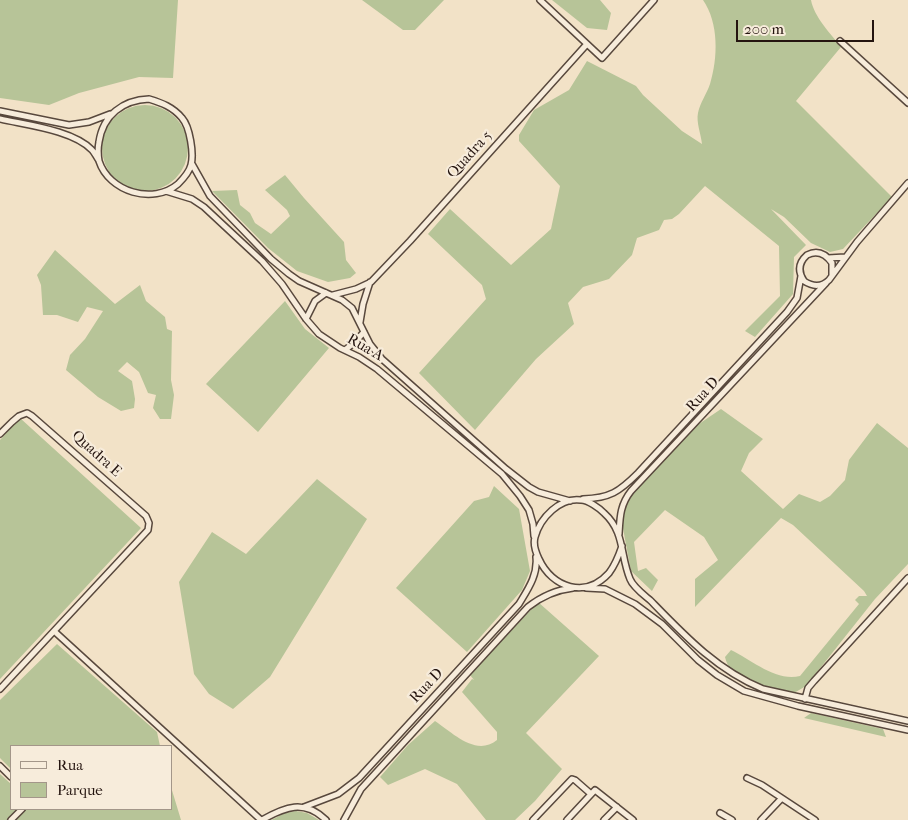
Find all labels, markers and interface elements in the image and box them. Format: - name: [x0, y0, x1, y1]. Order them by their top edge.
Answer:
- scale bar: [738, 10, 876, 42]
- text: 200 m: [744, 20, 784, 38]
- street label: Quadra 5: [444, 127, 496, 183]
- street label: Rua A: [344, 330, 386, 366]
- street label: Rua D: [683, 374, 723, 416]
- street label: Quadra E: [67, 427, 125, 481]
- street label: Rua D: [407, 665, 447, 707]
- legend: [10, 745, 172, 810]
- text: Rua: [57, 756, 83, 774]
- text: Parque: [57, 781, 103, 799]

